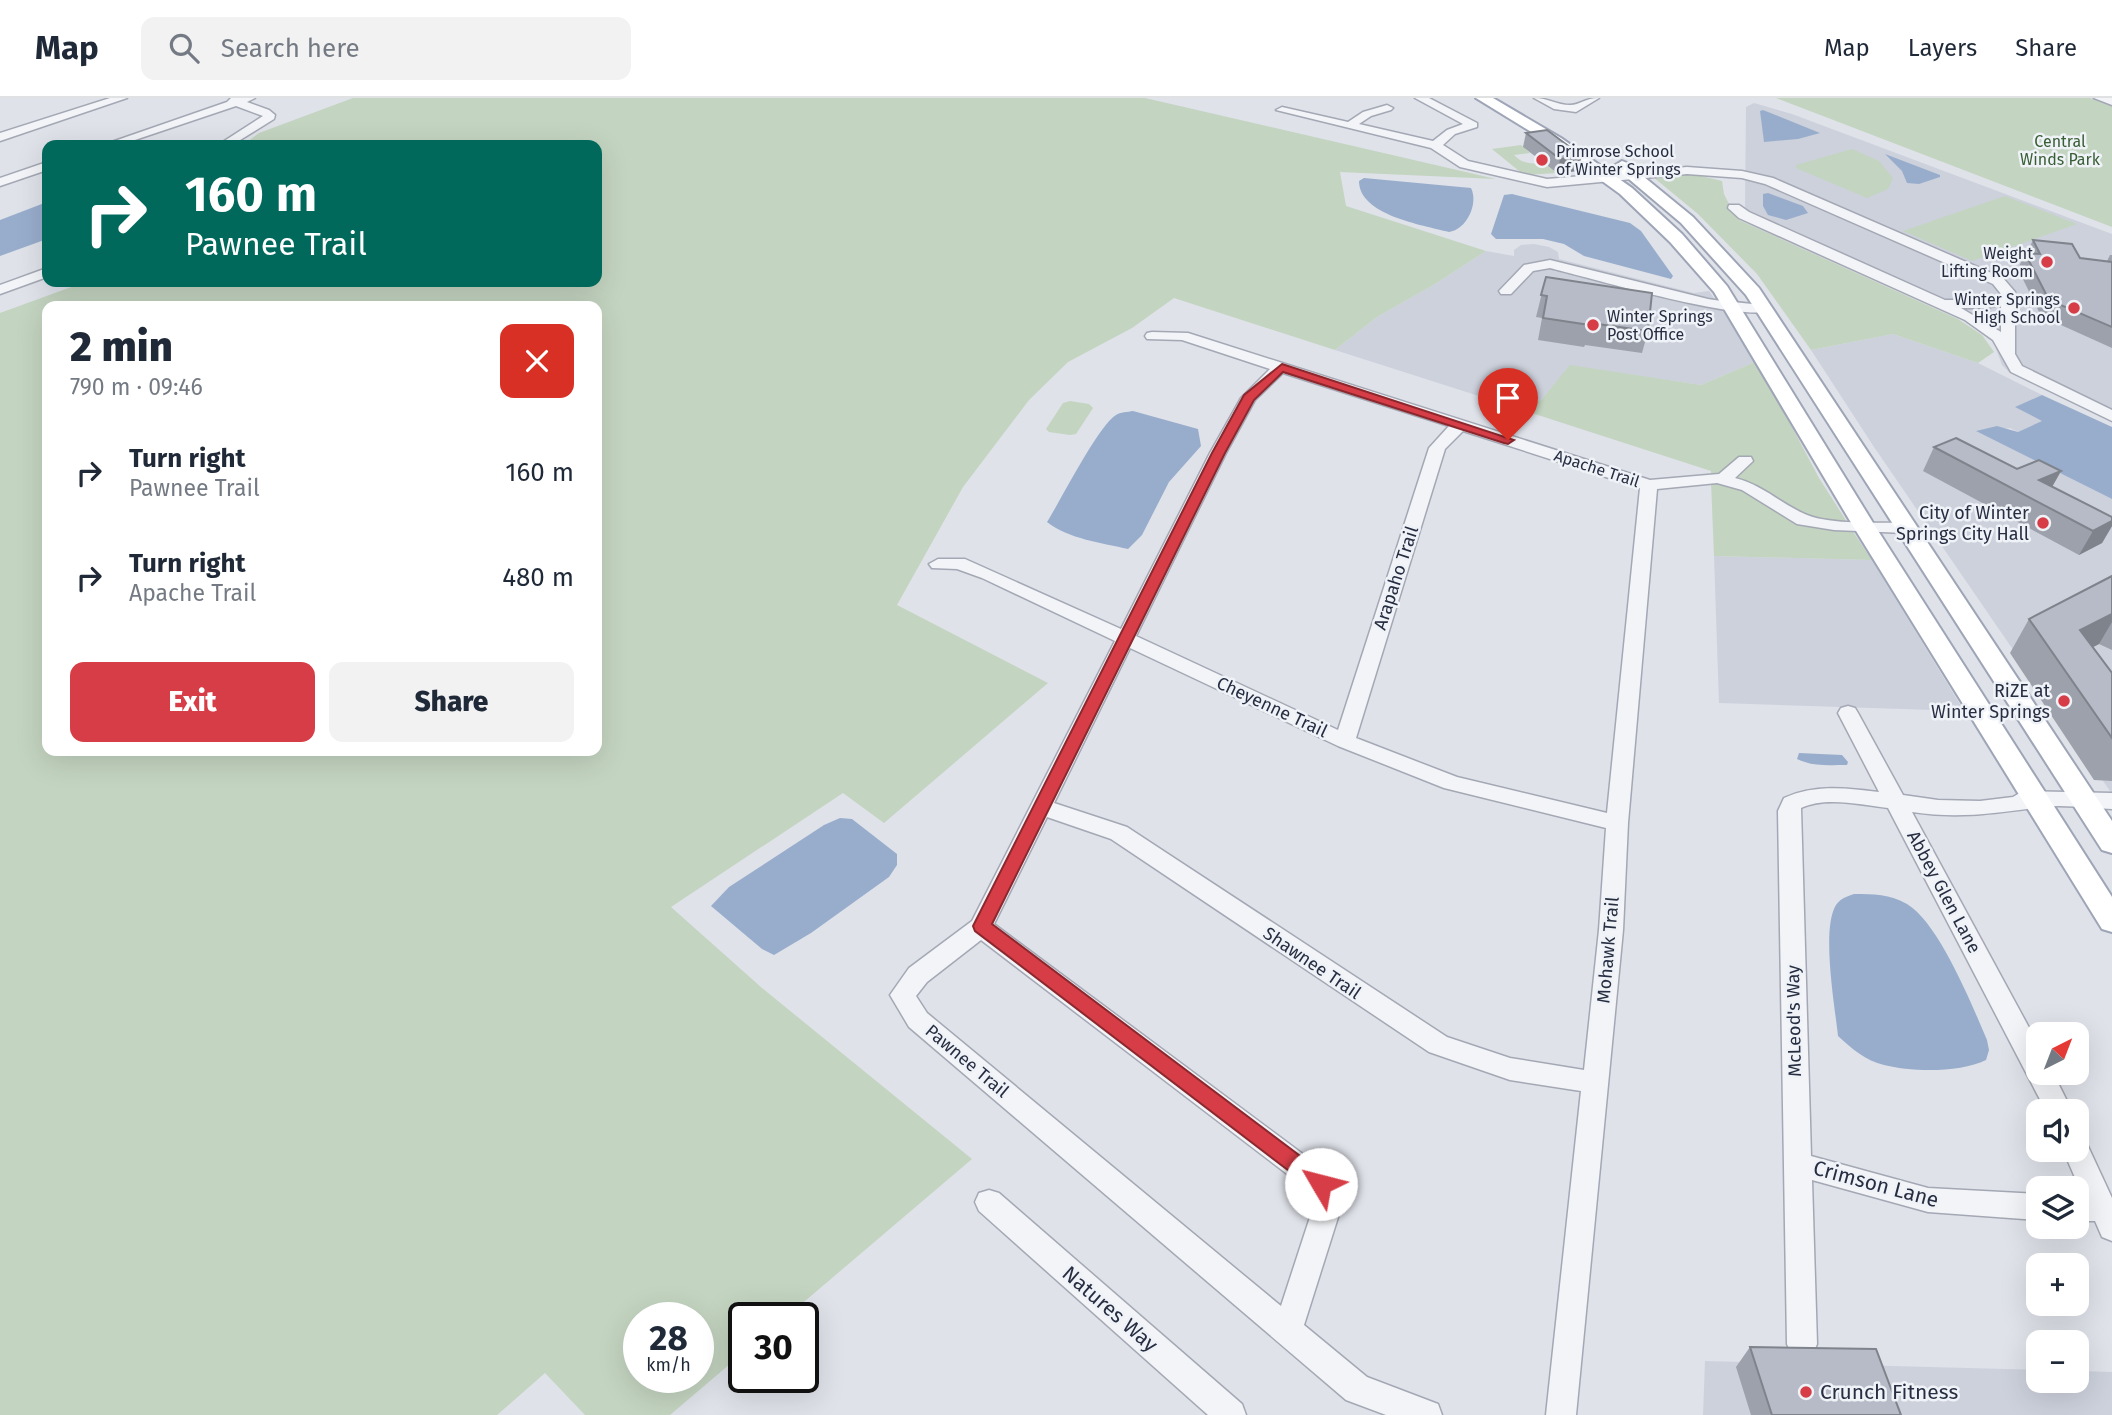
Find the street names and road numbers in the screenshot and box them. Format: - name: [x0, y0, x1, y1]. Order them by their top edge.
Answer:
- street label: Apache Trail: [1552, 446, 1642, 491]
- street label: Arapaho Trail: [1369, 523, 1423, 633]
- street label: Cheyenne Trail: [1213, 672, 1331, 742]
- street label: Abbey Glen Lane: [1902, 827, 1986, 957]
- street label: Mohawk Trail: [1592, 896, 1624, 1004]
- street label: Shawnee Trail: [1259, 922, 1365, 1004]
- street label: McLeod's Way: [1782, 965, 1806, 1077]
- street label: Pawnee Trail: [921, 1020, 1013, 1102]
- street label: Crimson Lane: [1810, 1155, 1942, 1213]
- street label: Natures Way: [1057, 1260, 1164, 1358]

